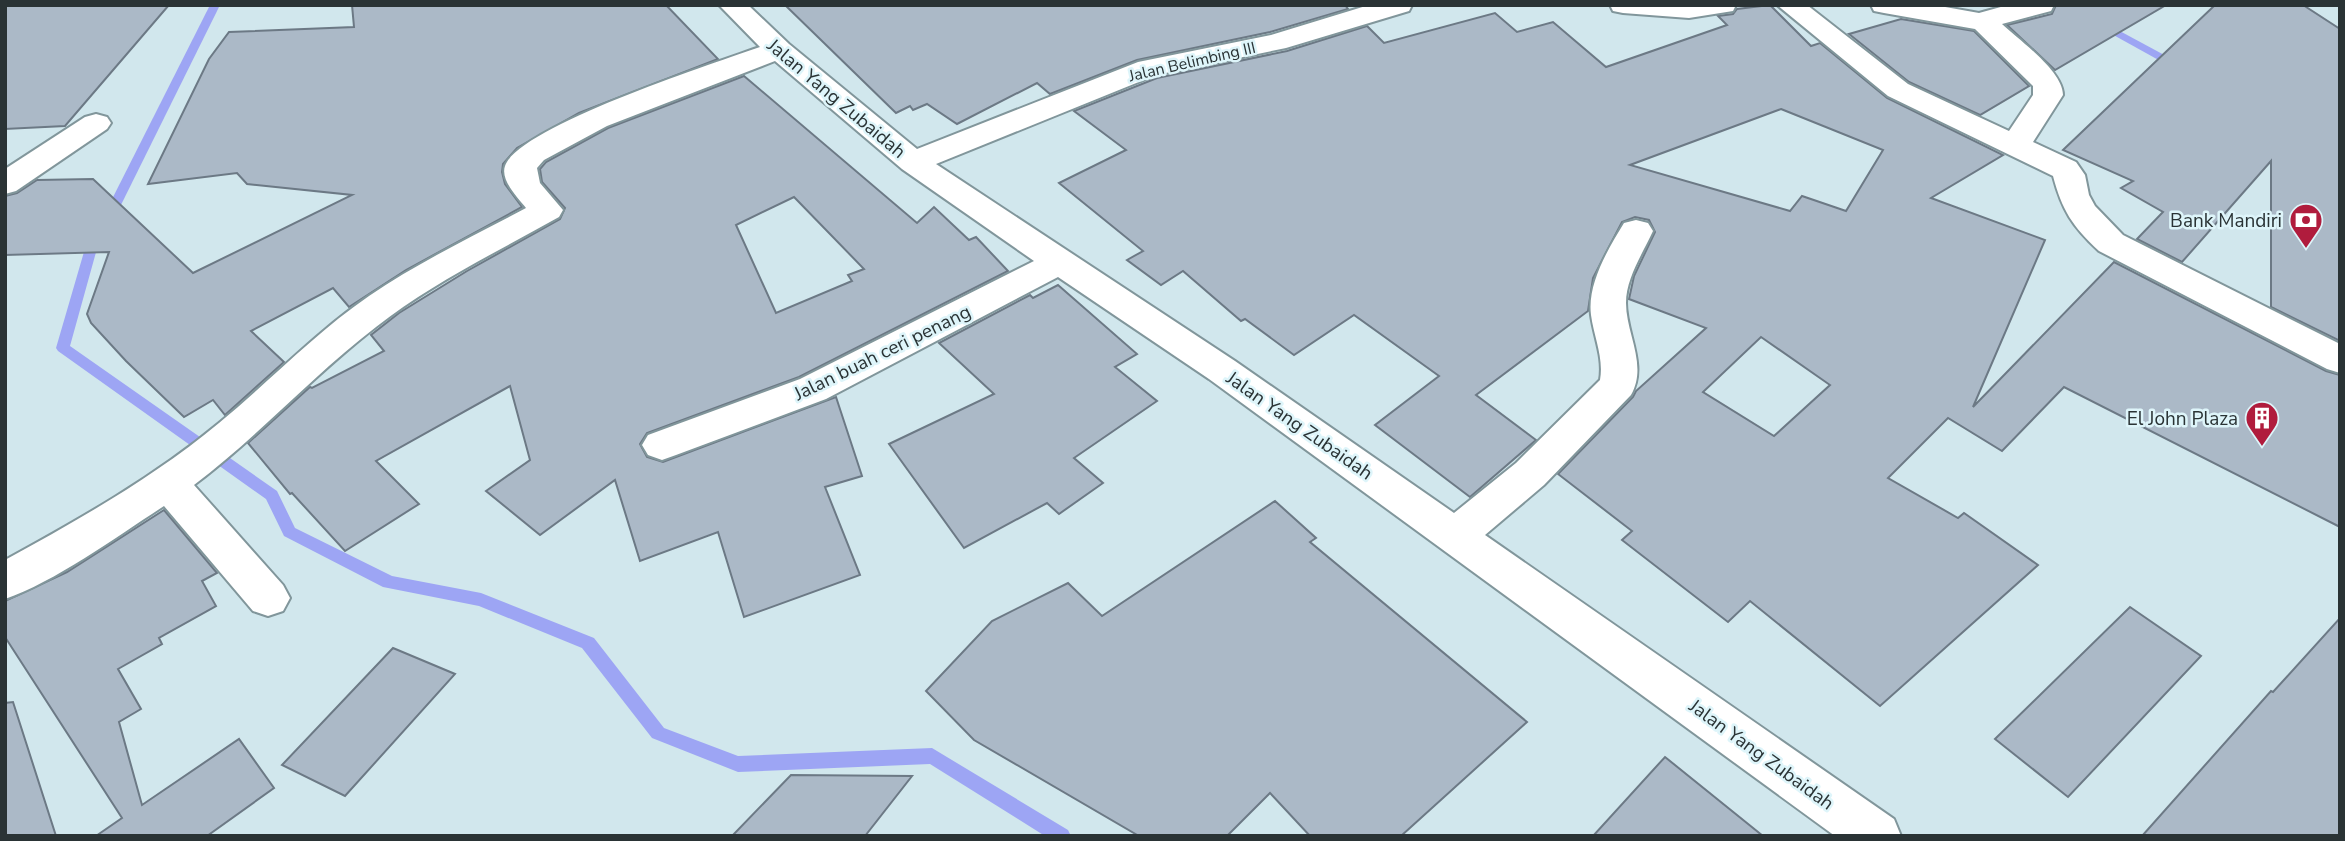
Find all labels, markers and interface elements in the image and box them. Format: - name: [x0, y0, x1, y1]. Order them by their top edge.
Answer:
- street label: Jalan Yang Zubaidah: [761, 32, 911, 164]
- street label: Jalan Belimbing III: [1126, 37, 1258, 87]
- bank icon: Bank Mandiri: [2287, 201, 2325, 250]
- place label: Bank Mandiri: [2170, 208, 2282, 234]
- street label: Jalan buah ceri penang: [789, 299, 975, 408]
- street label: Jalan Yang Zubaidah: [1220, 365, 1378, 486]
- building icon: El John Plaza: [2243, 399, 2281, 448]
- place label: El John Plaza: [2127, 406, 2238, 432]
- street label: Jalan Yang Zubaidah: [1683, 693, 1839, 816]

